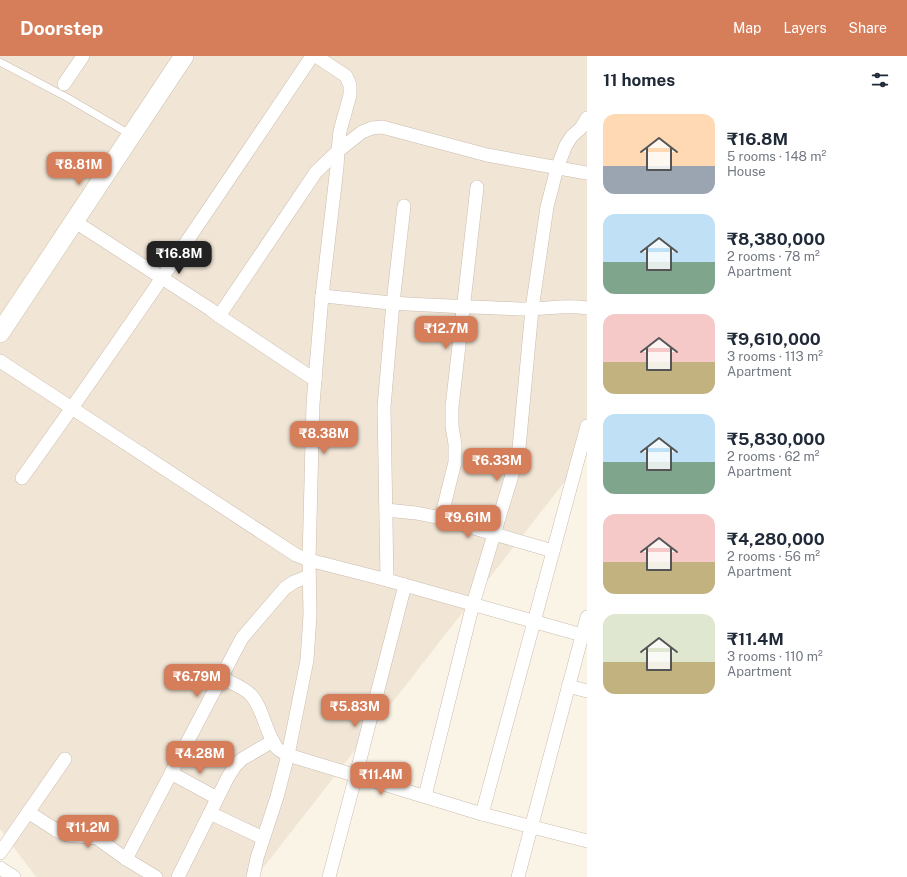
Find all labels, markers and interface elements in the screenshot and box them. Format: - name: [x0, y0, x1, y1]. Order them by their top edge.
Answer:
- text: Doorstep: [20, 17, 103, 39]
- text: Map: [733, 20, 761, 36]
- text: Layers: [783, 20, 827, 36]
- text: Share: [849, 20, 887, 36]
- icon: filters: [869, 69, 891, 91]
- text: 11 homes: [603, 70, 675, 90]
- text: ₹16.8M: [727, 129, 788, 149]
- icon: home: [635, 130, 683, 178]
- text: 5 rooms · 148 m²: [727, 149, 826, 164]
- pin: ₹8.81M: [46, 152, 112, 186]
- text: ₹8.81M: [56, 157, 102, 172]
- text: House: [727, 164, 766, 179]
- text: ₹8,380,000: [727, 229, 825, 249]
- icon: home: [635, 230, 683, 278]
- pin: ₹16.8M: [146, 241, 212, 275]
- text: ₹16.8M: [156, 246, 202, 261]
- text: 2 rooms · 78 m²: [727, 249, 820, 264]
- text: Apartment: [727, 264, 792, 279]
- pin: ₹12.7M: [413, 316, 479, 350]
- text: ₹12.7M: [424, 321, 468, 336]
- text: ₹9,610,000: [727, 329, 821, 349]
- icon: home: [635, 330, 683, 378]
- text: 3 rooms · 113 m²: [727, 349, 823, 364]
- text: Apartment: [727, 364, 792, 379]
- pin: ₹8.38M: [291, 421, 357, 455]
- text: ₹8.38M: [299, 426, 349, 441]
- text: ₹5,830,000: [727, 429, 825, 449]
- icon: home: [635, 430, 683, 478]
- pin: ₹6.33M: [464, 448, 530, 482]
- text: 2 rooms · 62 m²: [727, 449, 820, 464]
- text: ₹6.33M: [472, 453, 522, 468]
- text: Apartment: [727, 464, 792, 479]
- pin: ₹9.61M: [435, 505, 501, 539]
- text: ₹9.61M: [445, 510, 491, 525]
- text: ₹4,280,000: [727, 529, 825, 549]
- icon: home: [635, 530, 683, 578]
- text: 2 rooms · 56 m²: [727, 549, 820, 564]
- text: Apartment: [727, 564, 792, 579]
- text: ₹11.4M: [727, 629, 784, 649]
- icon: home: [635, 630, 683, 678]
- text: 3 rooms · 110 m²: [727, 649, 823, 664]
- pin: ₹6.79M: [164, 664, 230, 698]
- text: Apartment: [727, 664, 792, 679]
- text: ₹6.79M: [173, 669, 221, 684]
- pin: ₹5.83M: [322, 694, 388, 728]
- text: ₹5.83M: [330, 699, 380, 714]
- pin: ₹4.28M: [167, 741, 233, 775]
- text: ₹4.28M: [175, 746, 225, 761]
- pin: ₹11.4M: [348, 762, 414, 796]
- text: ₹11.4M: [359, 767, 403, 782]
- pin: ₹11.2M: [55, 815, 121, 849]
- text: ₹11.2M: [66, 820, 110, 835]

